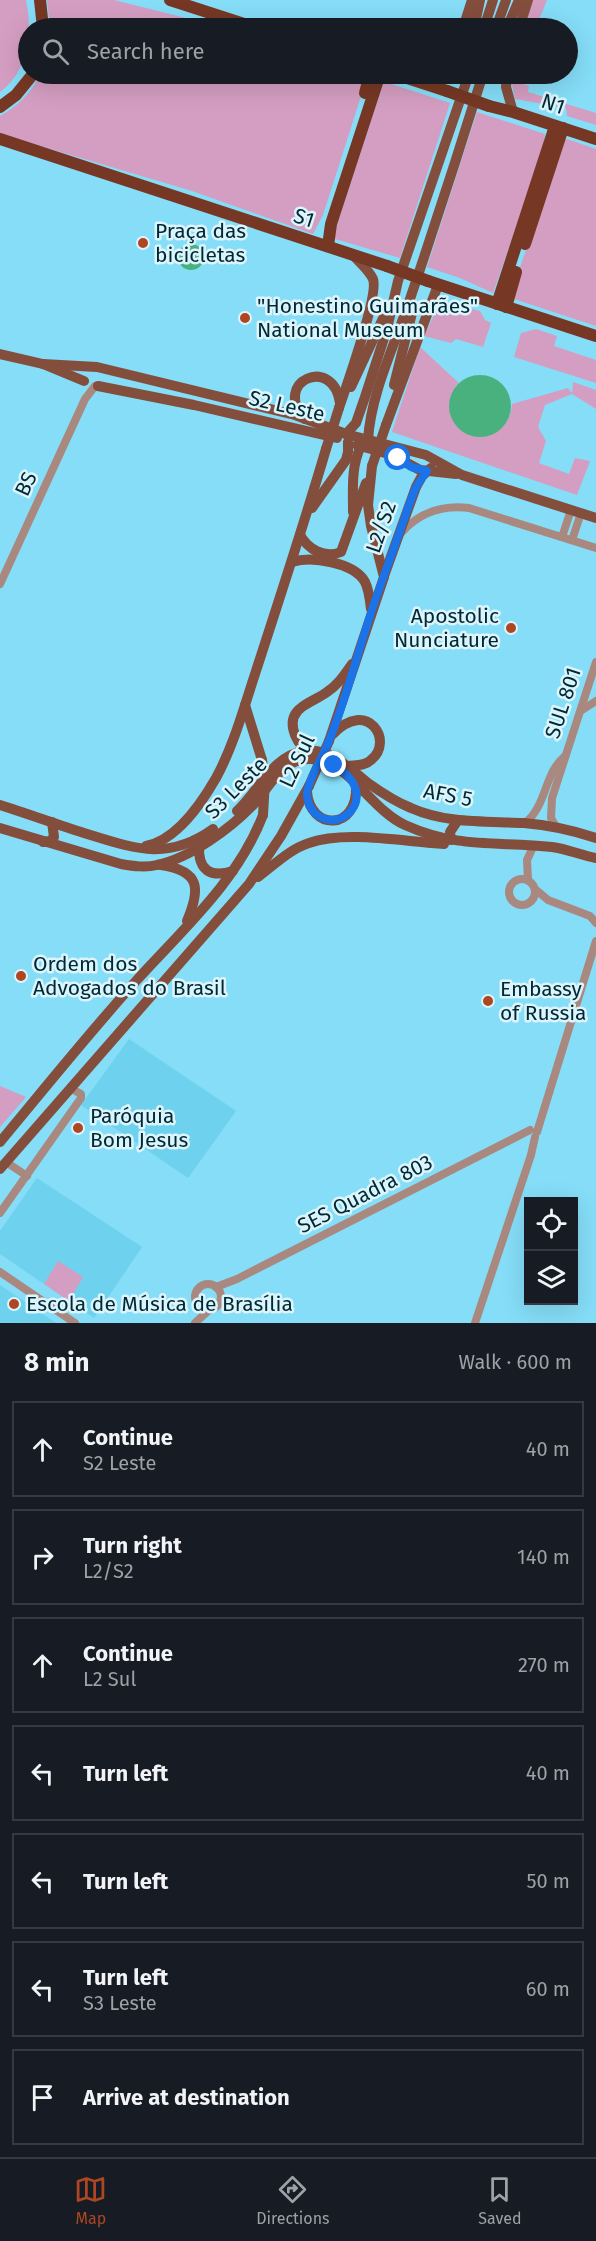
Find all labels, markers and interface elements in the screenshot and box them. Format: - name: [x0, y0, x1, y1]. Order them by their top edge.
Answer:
- search box: [18, 18, 578, 84]
- icon: search: [39, 35, 72, 68]
- text: Search here: [87, 38, 205, 65]
- street label: N1: [538, 88, 568, 120]
- street label: S1: [291, 203, 317, 233]
- place label: Praça das bicicletas: [155, 218, 246, 268]
- marker: Praça das bicicletas: [136, 236, 150, 250]
- place label: "Honestino Guimarães" National Museum: [257, 293, 478, 343]
- marker: "Honestino Guimarães" National Museum: [238, 311, 252, 325]
- street label: S2 Leste: [247, 385, 327, 427]
- route start: [384, 444, 410, 470]
- street label: BS: [9, 468, 43, 500]
- street label: L2/S2: [360, 498, 402, 556]
- place label: Apostolic Nunciature: [394, 603, 499, 653]
- marker: Apostolic Nunciature: [504, 621, 518, 635]
- street label: SUL 801: [539, 664, 587, 742]
- street label: L2 Sul: [273, 730, 321, 792]
- street label: S3 Leste: [199, 751, 273, 825]
- route end: [320, 751, 346, 777]
- street label: AFS 5: [421, 778, 475, 812]
- place label: Ordem dos Advogados do Brasil: [33, 951, 226, 1001]
- marker: Ordem dos Advogados do Brasil: [14, 969, 28, 983]
- place label: Embassy of Russia: [500, 976, 587, 1026]
- marker: Embassy of Russia: [481, 994, 495, 1008]
- place label: Paróquia Bom Jesus: [90, 1103, 188, 1153]
- marker: Paróquia Bom Jesus: [71, 1121, 85, 1135]
- street label: SES Quadra 803: [293, 1149, 437, 1239]
- map controls: [524, 1197, 578, 1305]
- button: locate: [524, 1197, 578, 1251]
- button: layers: [524, 1251, 578, 1305]
- place label: Escola de Música de Brasília: [26, 1291, 293, 1317]
- marker: Escola de Música de Brasília: [7, 1297, 21, 1311]
- text: 8 min: [24, 1347, 90, 1378]
- text: Walk · 600 m: [458, 1350, 572, 1374]
- text: Continue: [83, 1424, 173, 1451]
- icon: ahead: [26, 1433, 59, 1466]
- text: 40 m: [526, 1437, 570, 1461]
- text: S2 Leste: [83, 1451, 156, 1475]
- text: Turn right: [83, 1532, 182, 1559]
- icon: right: [26, 1541, 59, 1574]
- text: 140 m: [517, 1545, 570, 1569]
- text: L2/S2: [83, 1559, 134, 1583]
- text: Continue: [83, 1640, 173, 1667]
- icon: ahead: [26, 1649, 59, 1682]
- text: 270 m: [518, 1653, 570, 1677]
- text: L2 Sul: [83, 1667, 136, 1691]
- icon: left: [26, 1757, 59, 1790]
- text: Turn left: [83, 1760, 168, 1787]
- text: 40 m: [526, 1761, 570, 1785]
- icon: left: [26, 1865, 59, 1898]
- text: Turn left: [83, 1868, 168, 1895]
- text: 50 m: [526, 1869, 570, 1893]
- text: Turn left: [83, 1964, 168, 1991]
- icon: left: [26, 1973, 59, 2006]
- text: 60 m: [526, 1977, 570, 2001]
- text: S3 Leste: [83, 1991, 157, 2015]
- icon: arrive: [26, 2081, 59, 2114]
- text: Arrive at destination: [83, 2084, 290, 2111]
- tab: Map: [74, 2173, 107, 2228]
- tab: Directions: [256, 2173, 330, 2228]
- tab: Saved: [478, 2173, 522, 2228]

